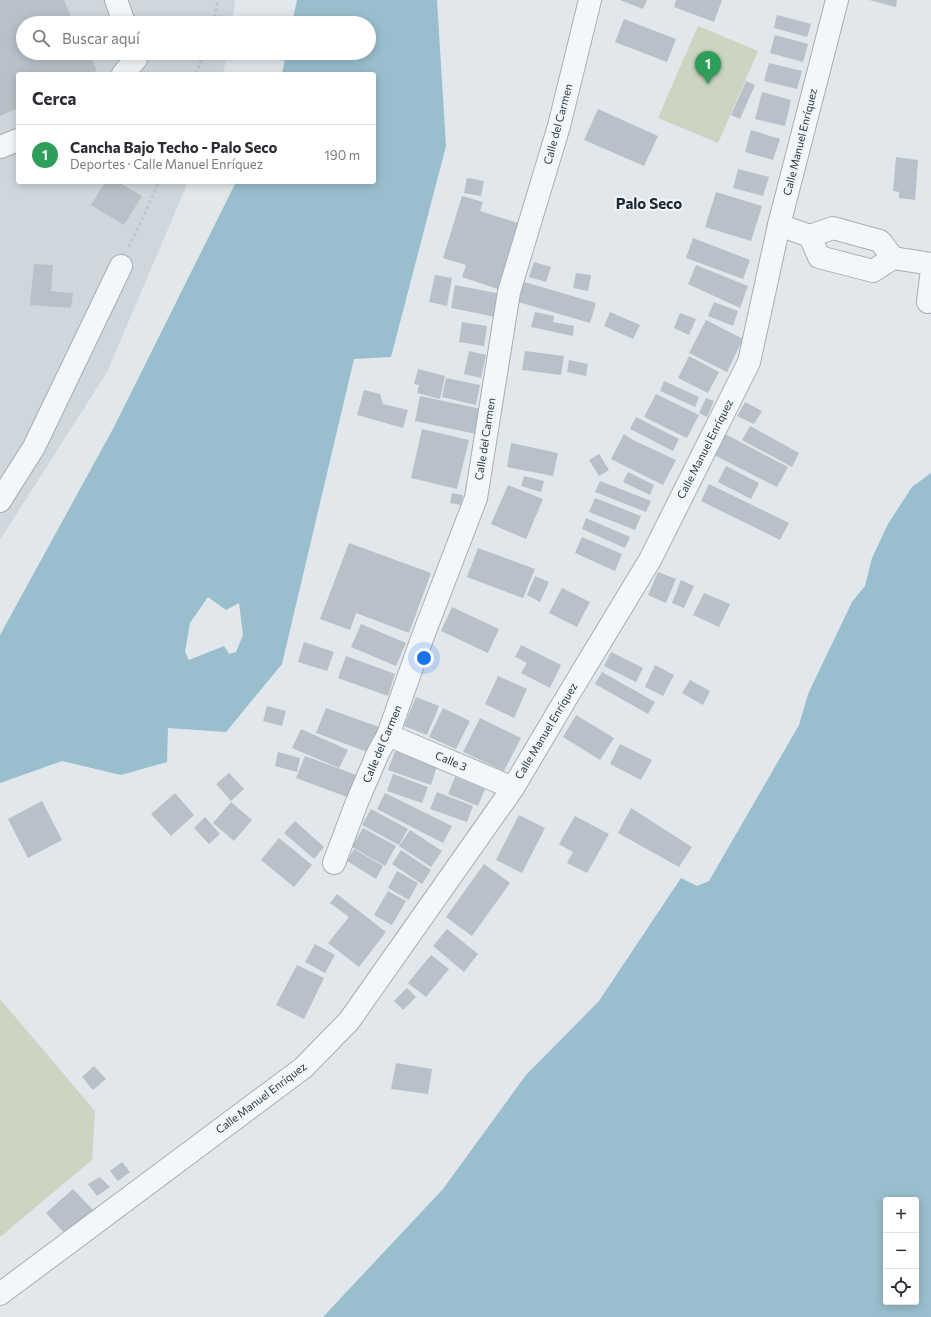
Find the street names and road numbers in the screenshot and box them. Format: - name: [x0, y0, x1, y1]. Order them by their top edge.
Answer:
- street label: Calle del Carmen: [540, 82, 575, 166]
- street label: Calle Manuel Enríquez: [780, 86, 819, 197]
- street label: Calle Manuel Enríquez: [674, 396, 736, 501]
- street label: Calle del Carmen: [472, 397, 497, 481]
- street label: Calle Manuel Enríquez: [512, 680, 580, 781]
- street label: Calle del Carmen: [359, 703, 404, 785]
- street label: Calle 3: [433, 748, 469, 773]
- street label: Calle Manuel Enríquez: [213, 1059, 309, 1136]

